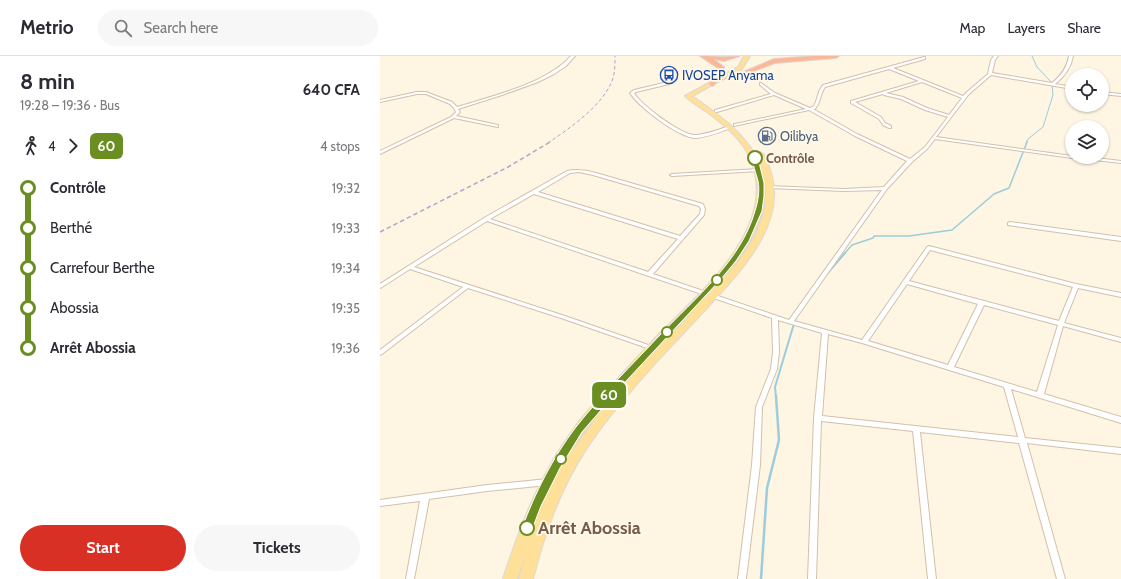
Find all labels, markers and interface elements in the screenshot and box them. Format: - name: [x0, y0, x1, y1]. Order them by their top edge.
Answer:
- search box: [98, 10, 378, 46]
- text: Metrio: [20, 16, 74, 39]
- icon: search: [112, 17, 134, 39]
- text: Search here: [144, 19, 218, 37]
- text: Map: [960, 19, 985, 37]
- text: Layers: [1007, 19, 1045, 37]
- text: Share: [1067, 19, 1101, 37]
- bus stop icon: IVOSEP Anyama: [659, 65, 679, 85]
- place label: IVOSEP Anyama: [682, 67, 774, 83]
- text: 8 min: [20, 68, 75, 95]
- map controls: [1065, 68, 1109, 164]
- button: locate: [1065, 68, 1109, 112]
- text: 640 CFA: [303, 81, 360, 99]
- text: 19:28 – 19:36 · Bus: [20, 97, 120, 113]
- button: layers: [1065, 120, 1109, 164]
- fuel station icon: Oilibya: [757, 126, 777, 146]
- place label: Oilibya: [780, 128, 819, 144]
- icon: walk: [20, 135, 42, 157]
- icon: forward: [62, 135, 84, 157]
- text: 60: [98, 137, 115, 155]
- text: 4: [48, 138, 56, 154]
- text: 4 stops: [320, 138, 360, 154]
- marker: Contrôle: [747, 150, 763, 166]
- place label: Contrôle: [766, 150, 815, 166]
- text: Contrôle: [50, 179, 106, 197]
- text: 19:32: [332, 180, 360, 196]
- text: Berthé: [50, 219, 92, 237]
- text: 19:33: [332, 220, 360, 236]
- text: Carrefour Berthe: [50, 259, 155, 277]
- text: 19:34: [331, 260, 360, 276]
- unlabelled marker: [711, 274, 723, 286]
- text: Abossia: [50, 299, 99, 317]
- text: 19:35: [332, 300, 360, 316]
- unlabelled marker: [661, 326, 673, 338]
- text: Arrêt Abossia: [50, 339, 136, 357]
- text: 19:36: [331, 340, 360, 356]
- line badge: 60: [591, 382, 627, 408]
- text: 60: [600, 386, 618, 404]
- unlabelled marker: [555, 453, 567, 465]
- place label: Arrêt Abossia: [538, 517, 641, 539]
- marker: Arrêt Abossia: [519, 520, 535, 536]
- button: Start: [20, 525, 186, 571]
- button: Tickets: [194, 525, 360, 571]

